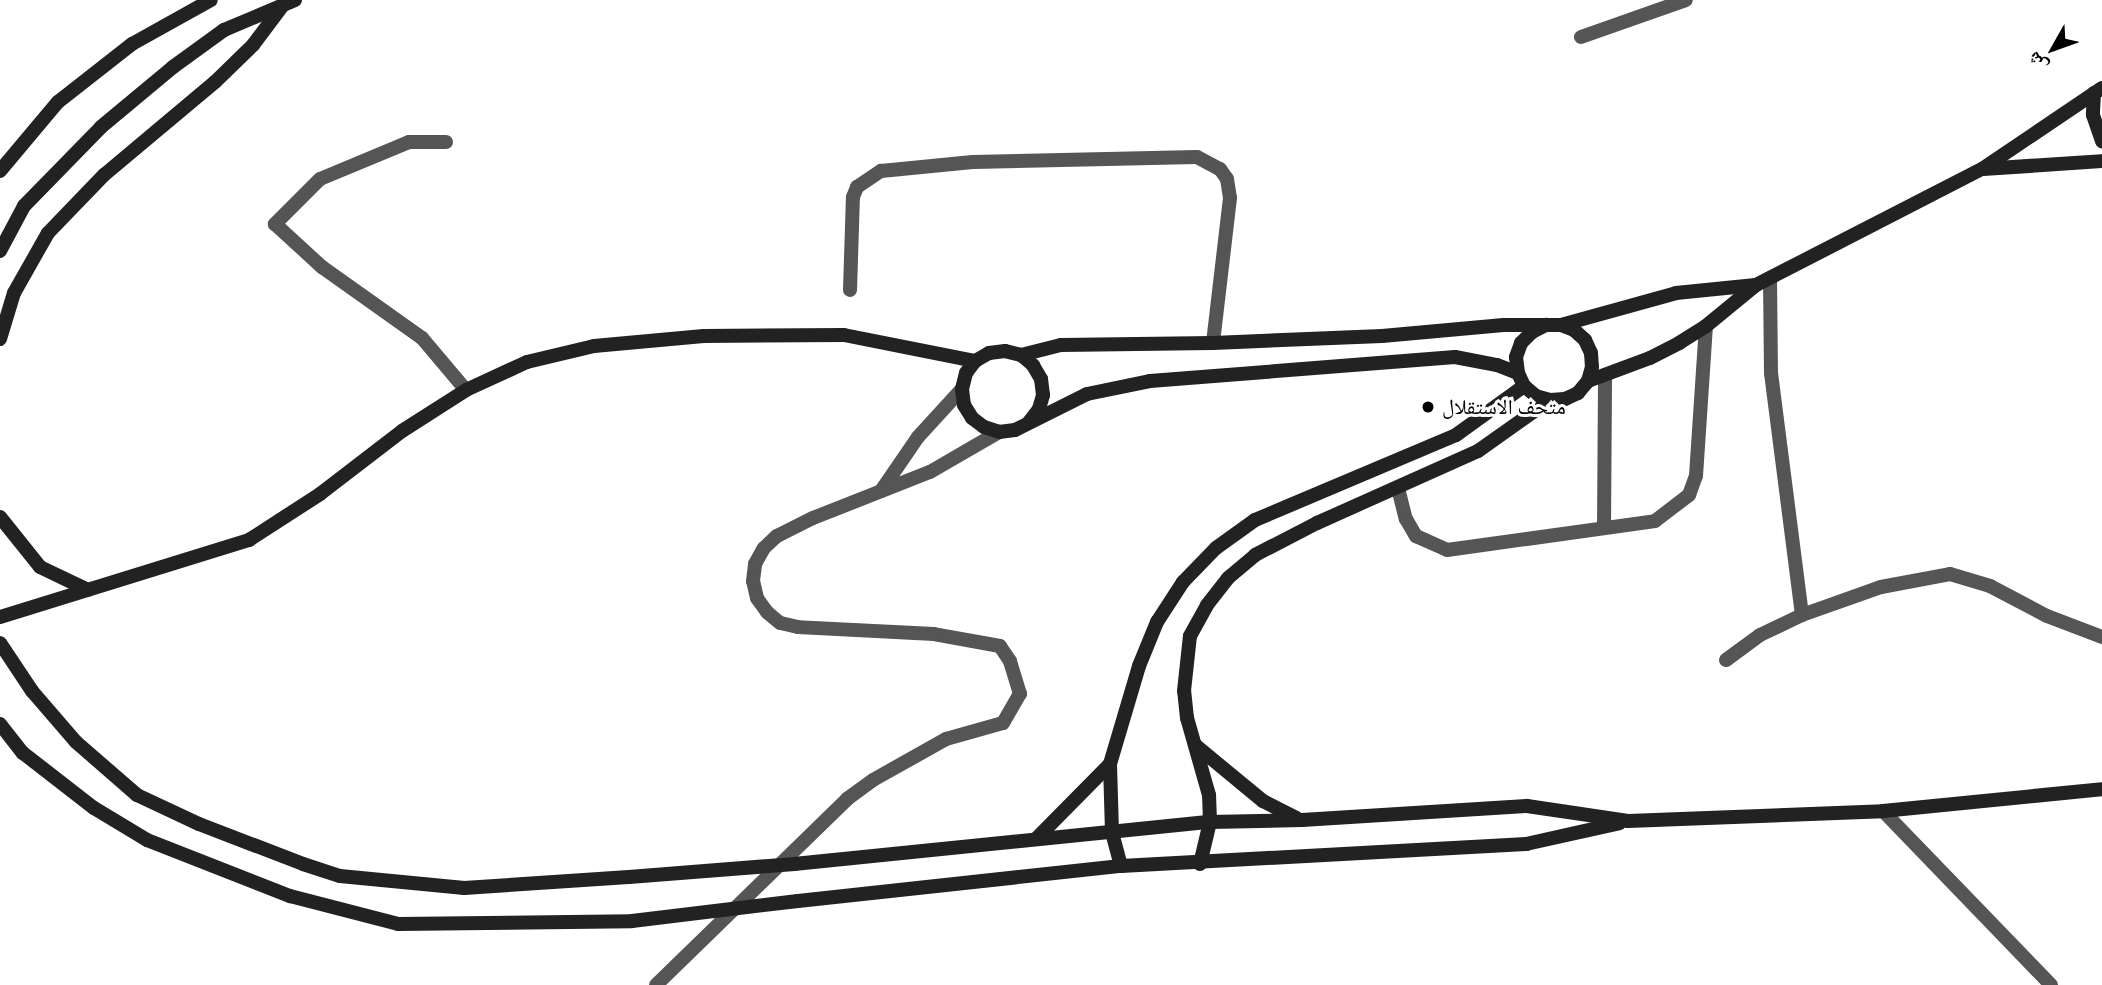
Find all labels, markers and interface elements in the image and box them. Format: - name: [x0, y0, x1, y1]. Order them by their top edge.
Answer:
- north arrow: [2018, 14, 2088, 84]
- text: ش: [2020, 46, 2053, 79]
- place label: متحف الاستقلال: [1442, 394, 1566, 420]
- marker: متحف الاستقلال: [1420, 399, 1436, 415]

